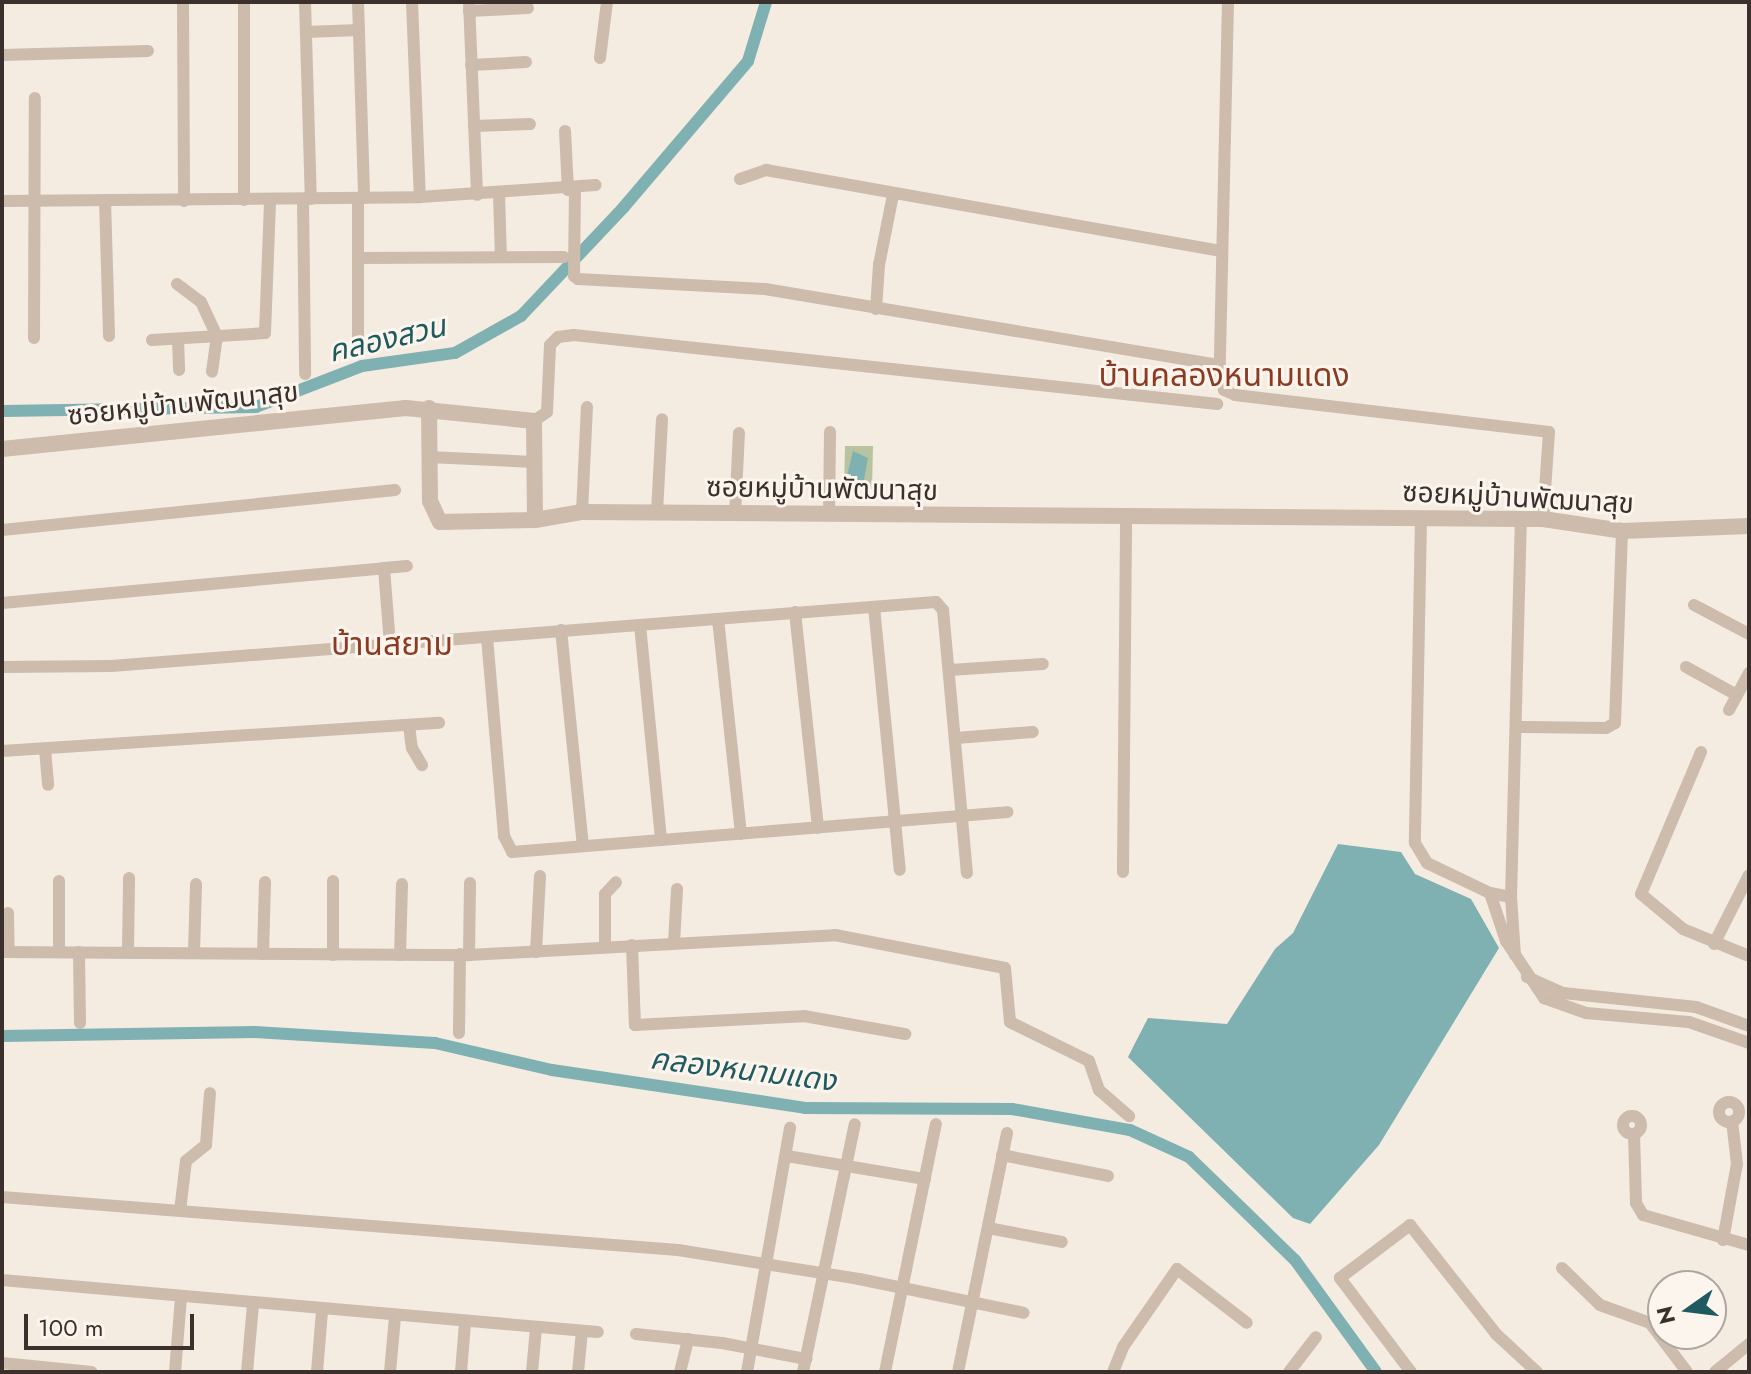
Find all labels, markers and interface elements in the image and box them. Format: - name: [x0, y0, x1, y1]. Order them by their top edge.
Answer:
- water label: คลองสวน: [325, 308, 449, 370]
- district label: บ้านคลองหนามแดง: [1098, 356, 1350, 394]
- street label: ซอยหมู่บ้านพัฒนาสุข: [66, 375, 300, 433]
- street label: ซอยหมู่บ้านพัฒนาสุข: [706, 470, 938, 508]
- street label: ซอยหมู่บ้านพัฒนาสุข: [1401, 475, 1635, 521]
- district label: บ้านสยาม: [331, 625, 453, 663]
- water label: คลองหนามแดง: [648, 1041, 838, 1099]
- north arrow: [1647, 1270, 1727, 1350]
- scale bar: [28, 1298, 198, 1348]
- text: N: [1648, 1303, 1683, 1328]
- text: 100 m: [38, 1310, 104, 1345]

